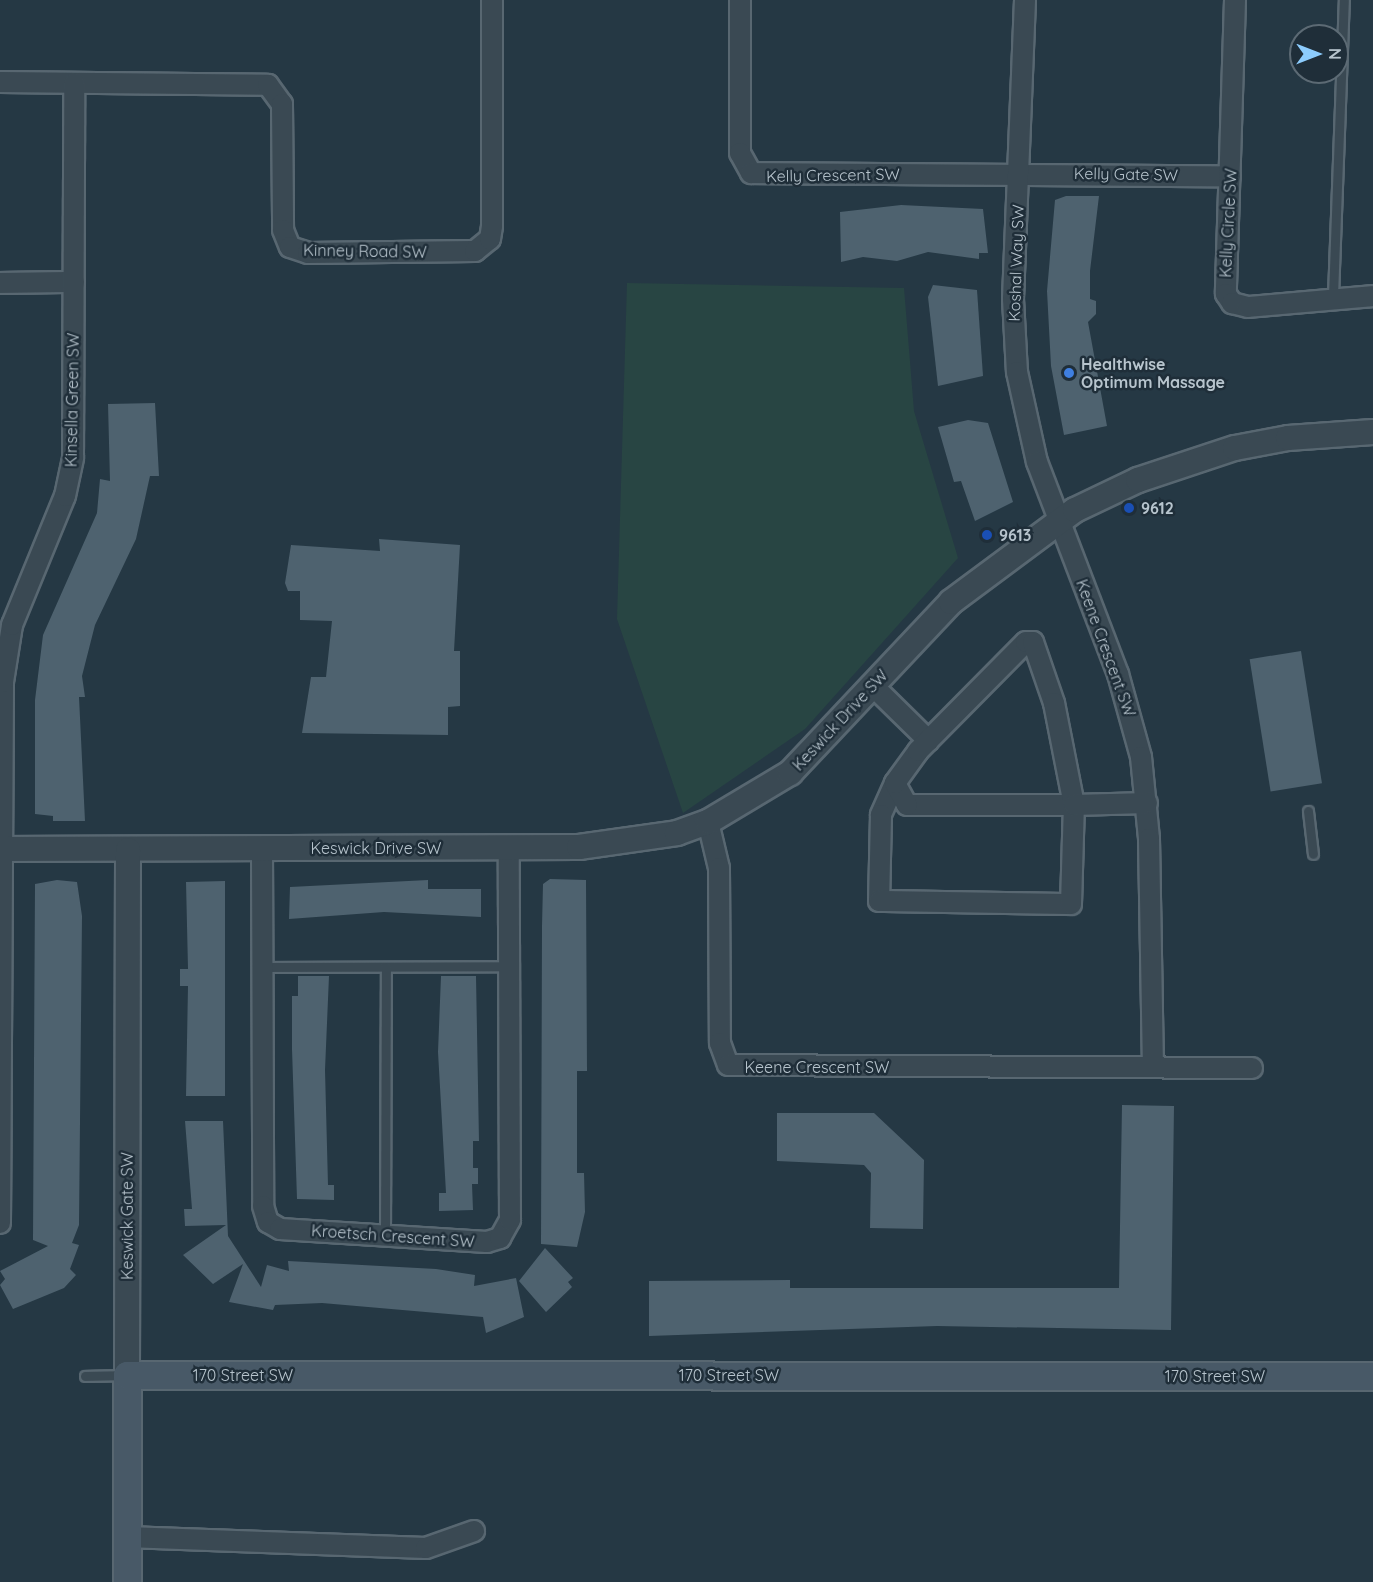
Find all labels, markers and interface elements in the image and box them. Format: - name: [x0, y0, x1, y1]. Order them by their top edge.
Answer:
- north arrow: [1289, 24, 1349, 84]
- text: N: [1325, 48, 1345, 60]
- street label: Kelly Gate SW: [1074, 163, 1178, 185]
- street label: Kelly Crescent SW: [766, 164, 900, 186]
- street label: Kelly Circle SW: [1216, 168, 1240, 278]
- street label: Koshal Way SW: [1004, 204, 1028, 322]
- street label: Kinney Road SW: [303, 240, 427, 262]
- street label: Kinsella Green SW: [61, 333, 83, 467]
- place label: Healthwise Optimum Massage: [1081, 354, 1225, 392]
- marker: Healthwise Optimum Massage: [1062, 366, 1076, 380]
- place label: 9612: [1141, 498, 1174, 518]
- marker: 9612: [1122, 501, 1136, 515]
- place label: 9613: [999, 525, 1031, 545]
- marker: 9613: [980, 528, 994, 542]
- street label: Keene Crescent SW: [1072, 577, 1140, 719]
- street label: Keswick Drive SW: [788, 666, 892, 774]
- street label: Keswick Drive SW: [310, 838, 442, 858]
- street label: Keene Crescent SW: [745, 1057, 889, 1077]
- street label: Keswick Gate SW: [117, 1152, 137, 1280]
- street label: Kroetsch Crescent SW: [311, 1221, 475, 1251]
- street label: 170 Street SW: [193, 1365, 293, 1385]
- street label: 170 Street SW: [679, 1365, 779, 1385]
- street label: 170 Street SW: [1165, 1366, 1265, 1386]

